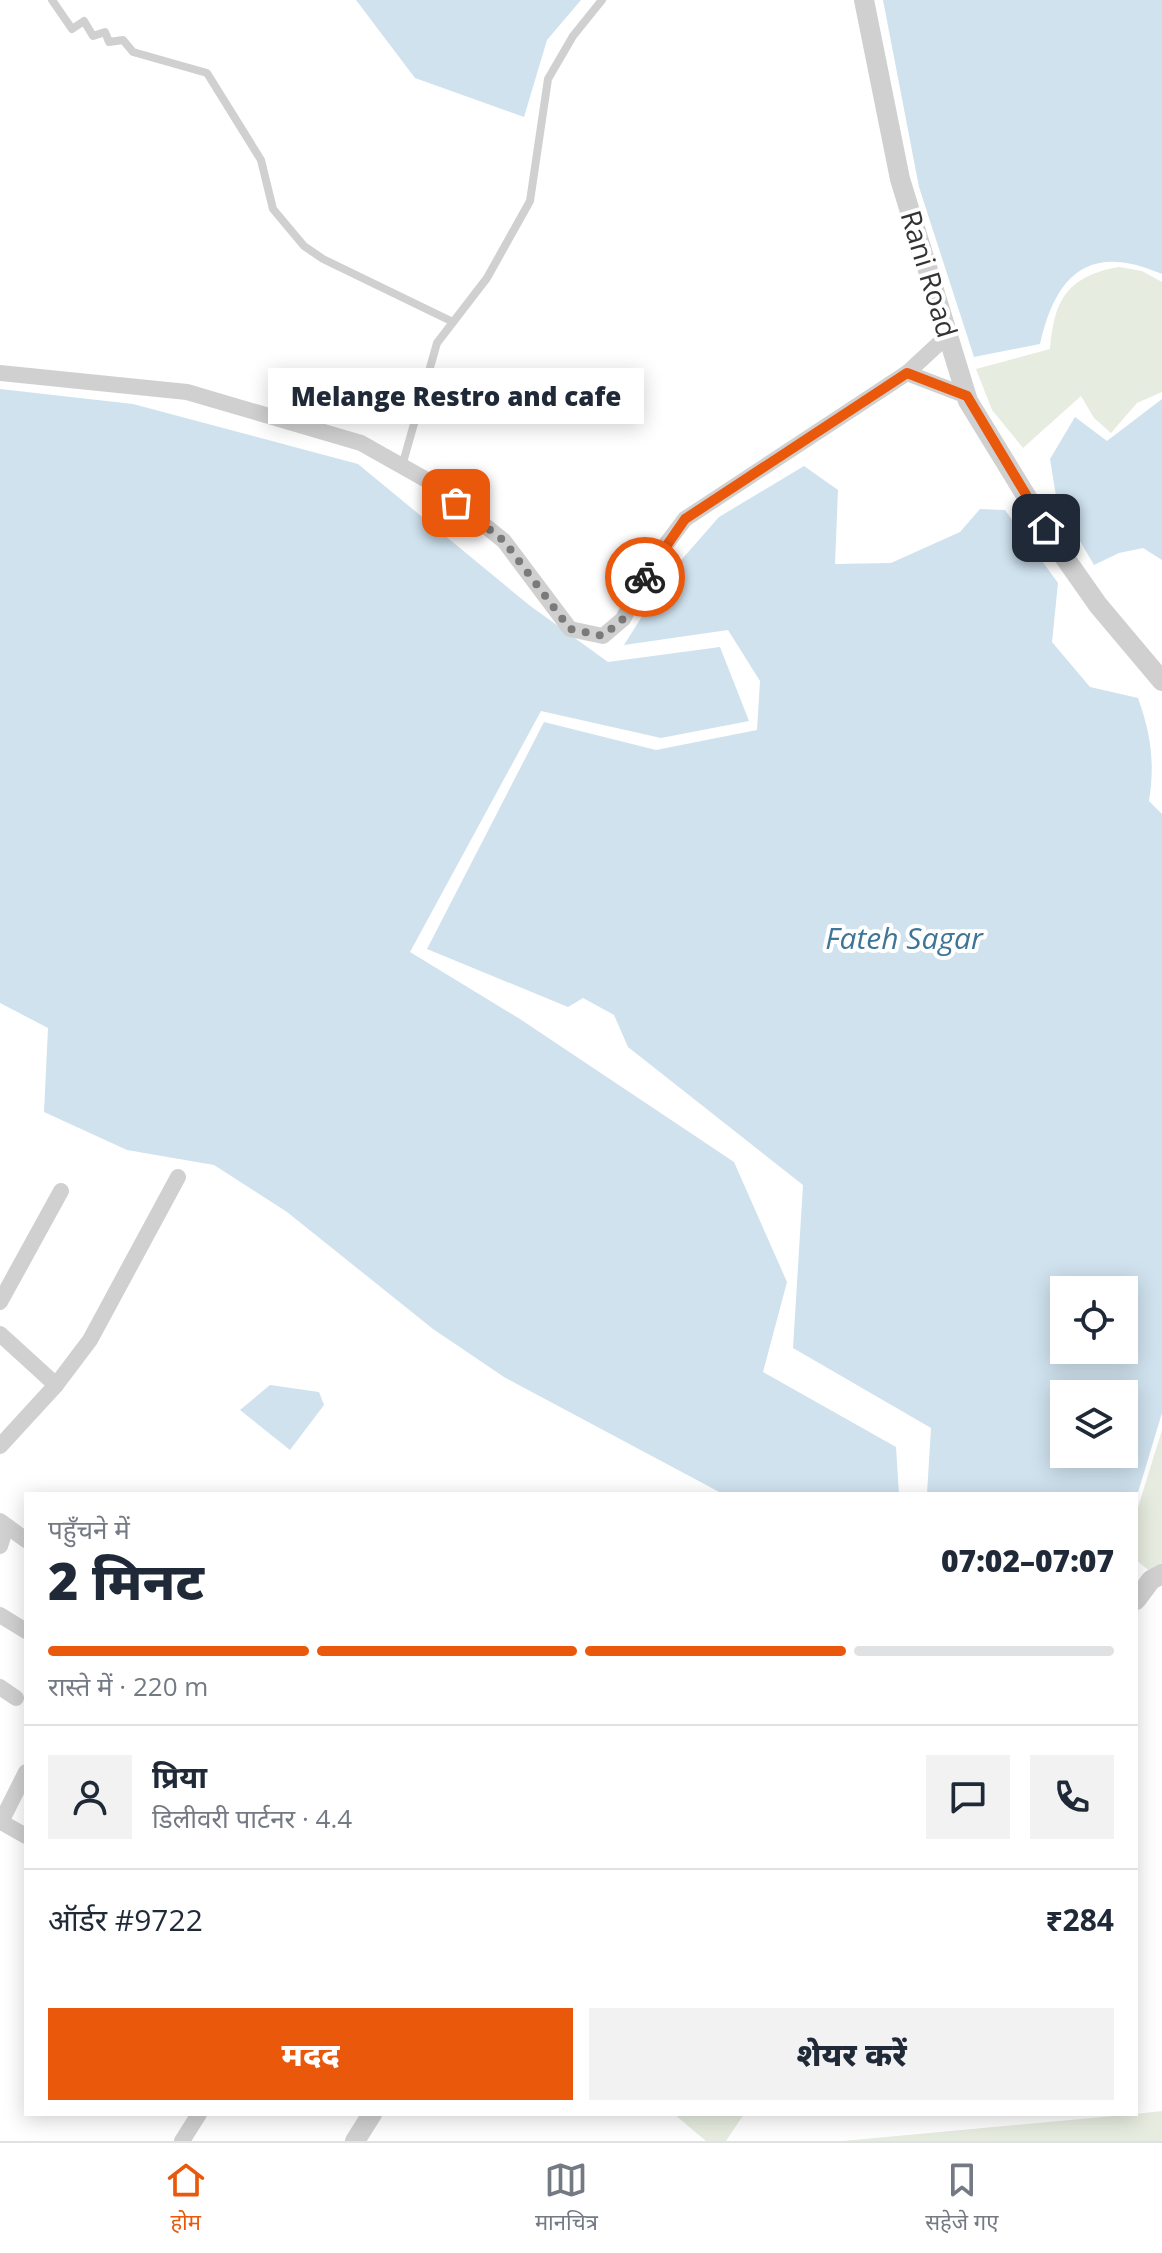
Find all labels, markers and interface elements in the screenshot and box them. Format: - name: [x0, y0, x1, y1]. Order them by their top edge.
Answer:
- street label: Rani Road: [893, 205, 967, 342]
- callout: Melange Restro and cafe: [268, 367, 644, 423]
- text: Melange Restro and cafe: [291, 378, 621, 414]
- pin: [422, 469, 490, 537]
- icon: bag: [434, 481, 478, 525]
- pin: [1012, 494, 1080, 562]
- icon: home: [1024, 506, 1068, 550]
- courier: [605, 537, 685, 617]
- icon: bike: [623, 555, 667, 599]
- water label: Fateh Sagar: [825, 917, 984, 958]
- map controls: [1050, 1276, 1138, 1468]
- button: locate: [1050, 1276, 1138, 1364]
- button: layers: [1050, 1380, 1138, 1468]
- text: पहुँचने में: [48, 1511, 130, 1547]
- text: 07:02–07:07: [941, 1540, 1114, 1581]
- text: 2 मिनट: [48, 1544, 204, 1615]
- text: रास्ते में · 220 m: [48, 1668, 208, 1704]
- button: person: [48, 1755, 132, 1839]
- button: chat: [926, 1755, 1010, 1839]
- button: phone: [1030, 1755, 1114, 1839]
- text: प्रिया: [152, 1756, 207, 1797]
- text: डिलीवरी पार्टनर · 4.4: [152, 1800, 352, 1836]
- text: ऑर्डर #9722: [48, 1899, 203, 1940]
- text: ₹284: [1045, 1899, 1114, 1940]
- button: मदद: [48, 2008, 573, 2100]
- button: शेयर करें: [589, 2008, 1114, 2100]
- tab: होम: [164, 2158, 208, 2239]
- tab: मानचित्र: [535, 2158, 598, 2239]
- tab: सहेजे गए: [925, 2158, 998, 2239]

